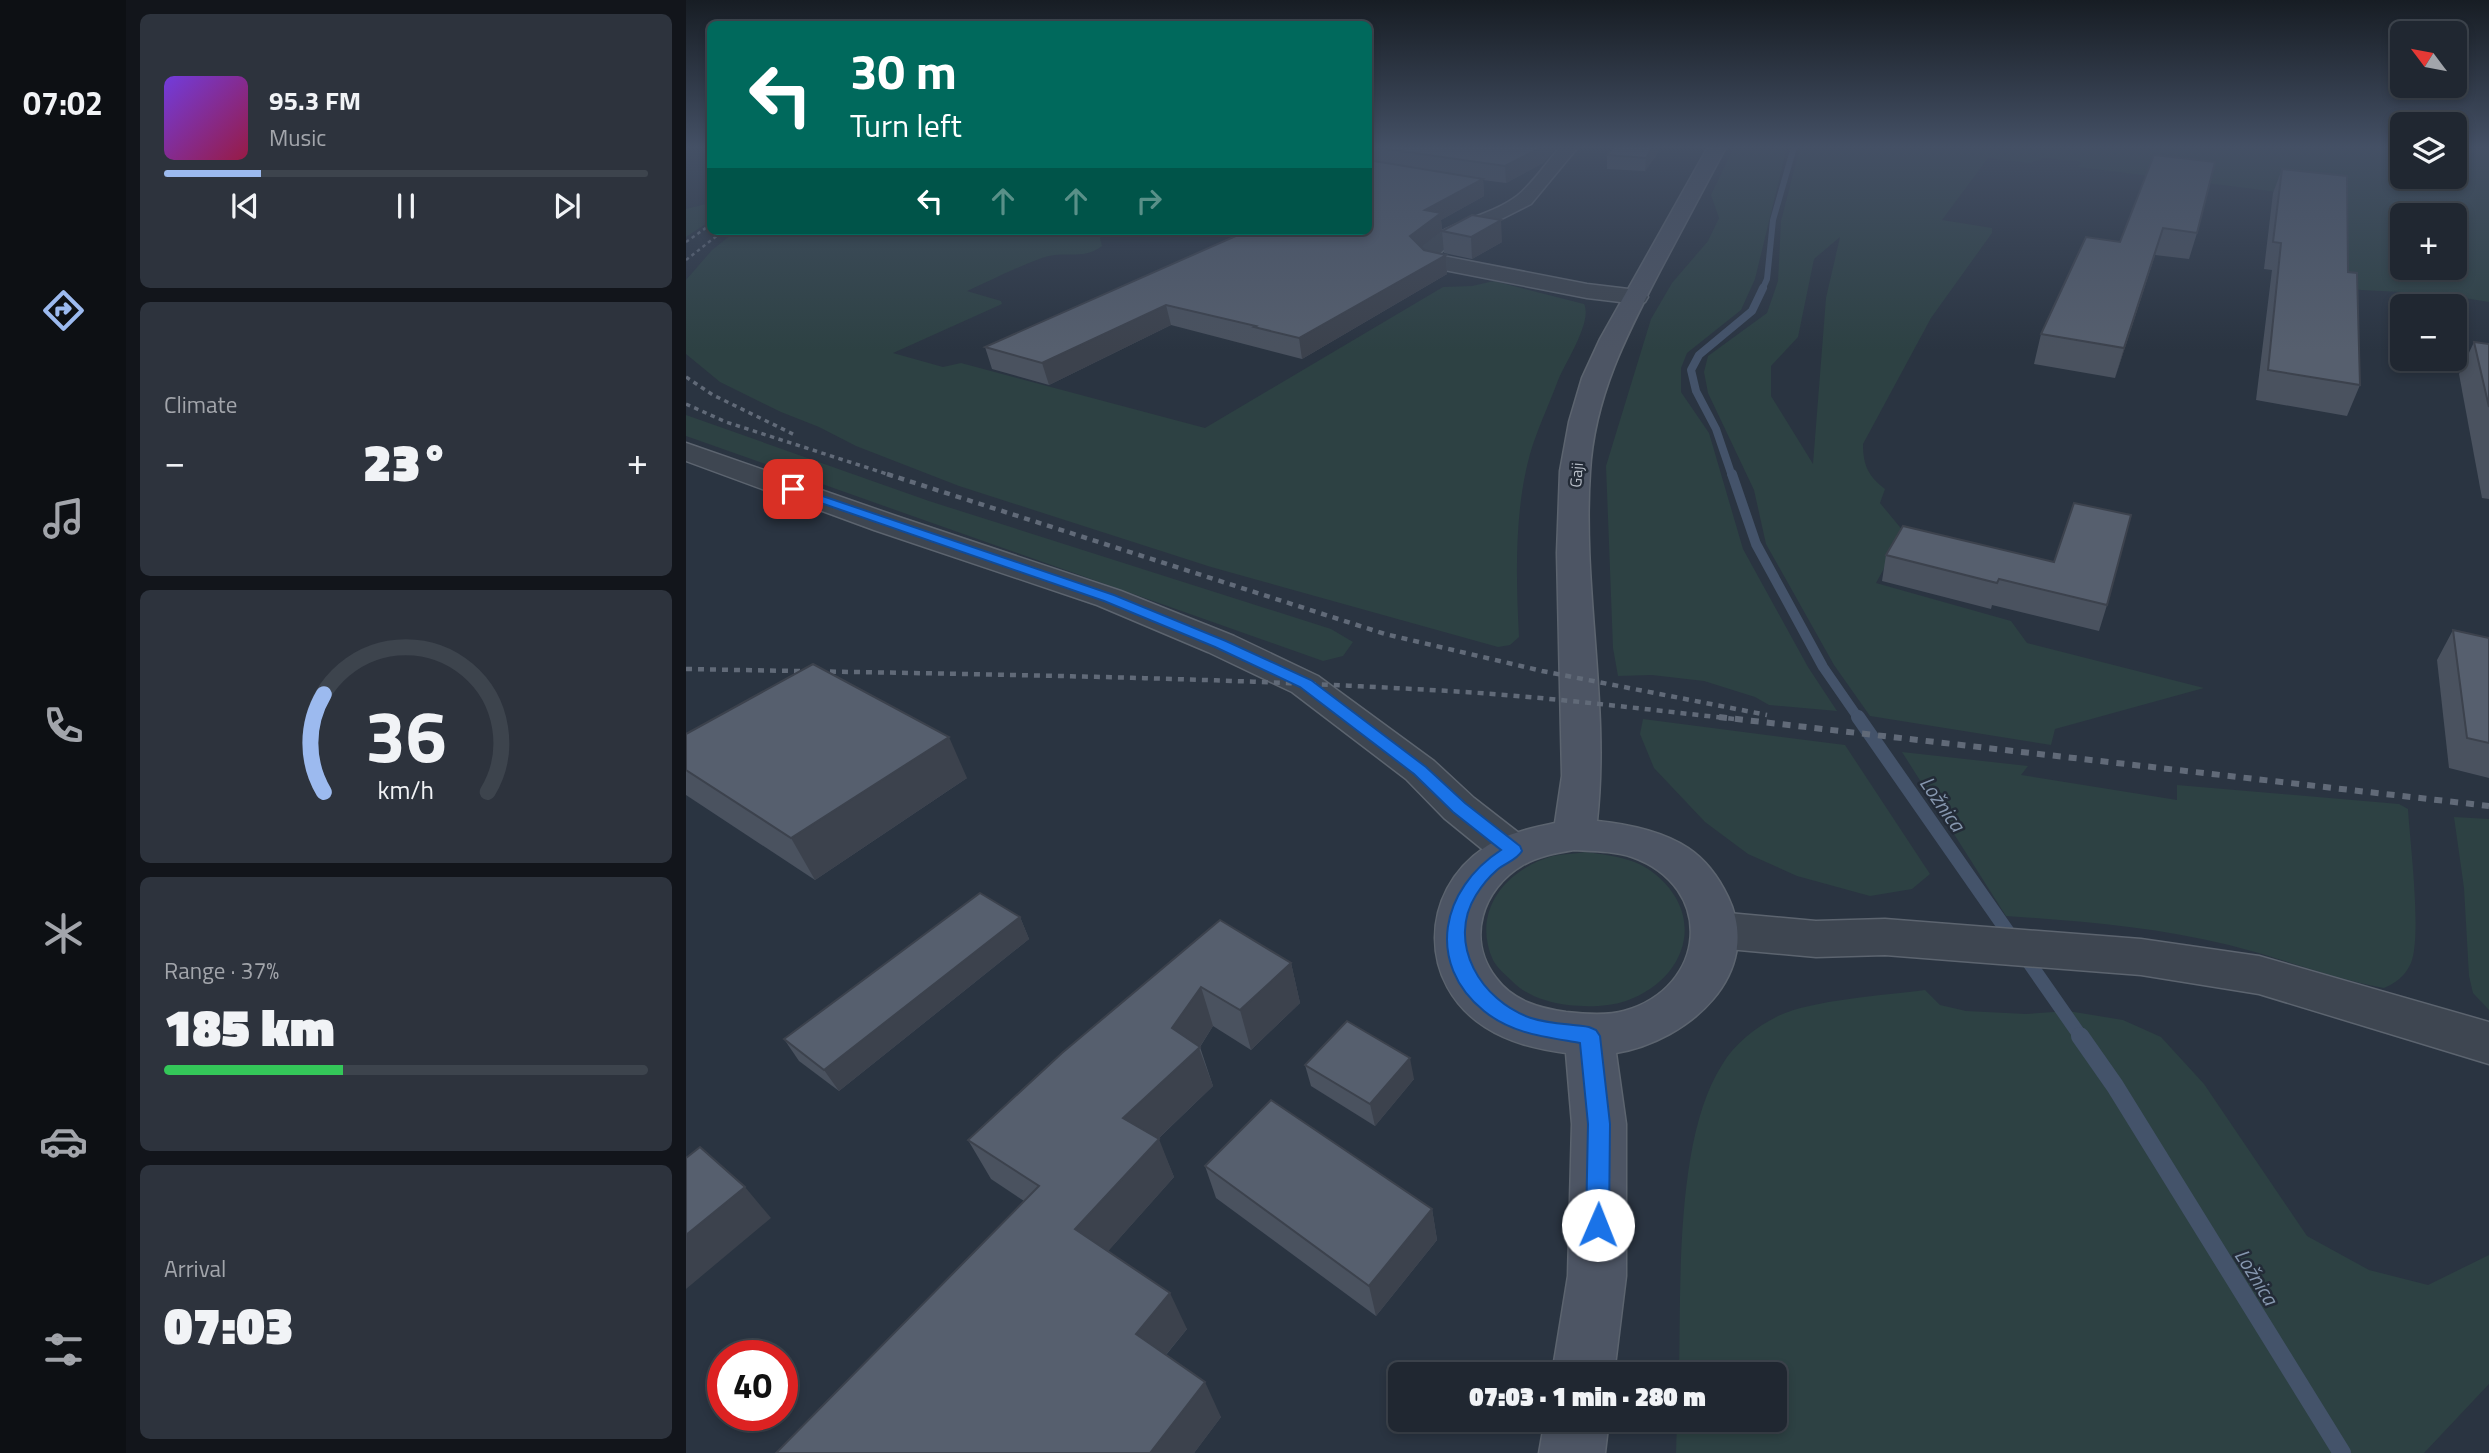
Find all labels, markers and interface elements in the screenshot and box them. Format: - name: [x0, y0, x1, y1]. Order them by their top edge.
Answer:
- north arrow: [2390, 21, 2468, 98]
- map controls: [2390, 21, 2467, 371]
- text: 30 m: [850, 33, 957, 108]
- icon: left: [735, 49, 826, 140]
- text: 07:02: [23, 79, 103, 127]
- text: 95.3 FM: [269, 81, 361, 120]
- text: Turn left: [850, 101, 962, 149]
- button: layers: [2390, 112, 2467, 189]
- text: Music: [269, 120, 326, 155]
- icon: left: [911, 182, 949, 220]
- icon: ahead: [984, 182, 1022, 220]
- icon: ahead: [1057, 182, 1095, 220]
- icon: right: [1130, 182, 1168, 220]
- icon: previous: [226, 187, 264, 225]
- icon: pause: [387, 187, 425, 225]
- icon: next: [548, 187, 586, 225]
- button: +: [2390, 203, 2467, 280]
- icon: directions: [39, 286, 88, 335]
- button: −: [2390, 294, 2467, 371]
- text: Climate: [164, 387, 237, 422]
- text: 23°: [363, 422, 449, 501]
- text: −: [164, 432, 185, 490]
- text: +: [627, 432, 648, 490]
- pin: [763, 459, 823, 519]
- street label: Gaji: [1563, 462, 1589, 488]
- icon: arrive: [774, 470, 812, 508]
- icon: music: [39, 494, 88, 543]
- text: 36: [365, 681, 447, 791]
- icon: phone: [39, 701, 88, 750]
- water label: Ložnica: [1912, 769, 1974, 839]
- text: km/h: [378, 771, 434, 809]
- icon: climate: [39, 909, 88, 958]
- text: Range · 37%: [164, 953, 279, 988]
- text: 185 km: [164, 987, 335, 1066]
- icon: car: [39, 1117, 88, 1166]
- position arrow: [1561, 1188, 1635, 1262]
- water label: Ložnica: [2227, 1242, 2288, 1312]
- text: Arrival: [164, 1251, 226, 1286]
- text: 07:03: [164, 1285, 293, 1364]
- icon: filters: [39, 1325, 88, 1374]
- speed limit sign: 40: [707, 1340, 798, 1431]
- text: 07:03 · 1 min · 280 m: [1469, 1377, 1706, 1416]

